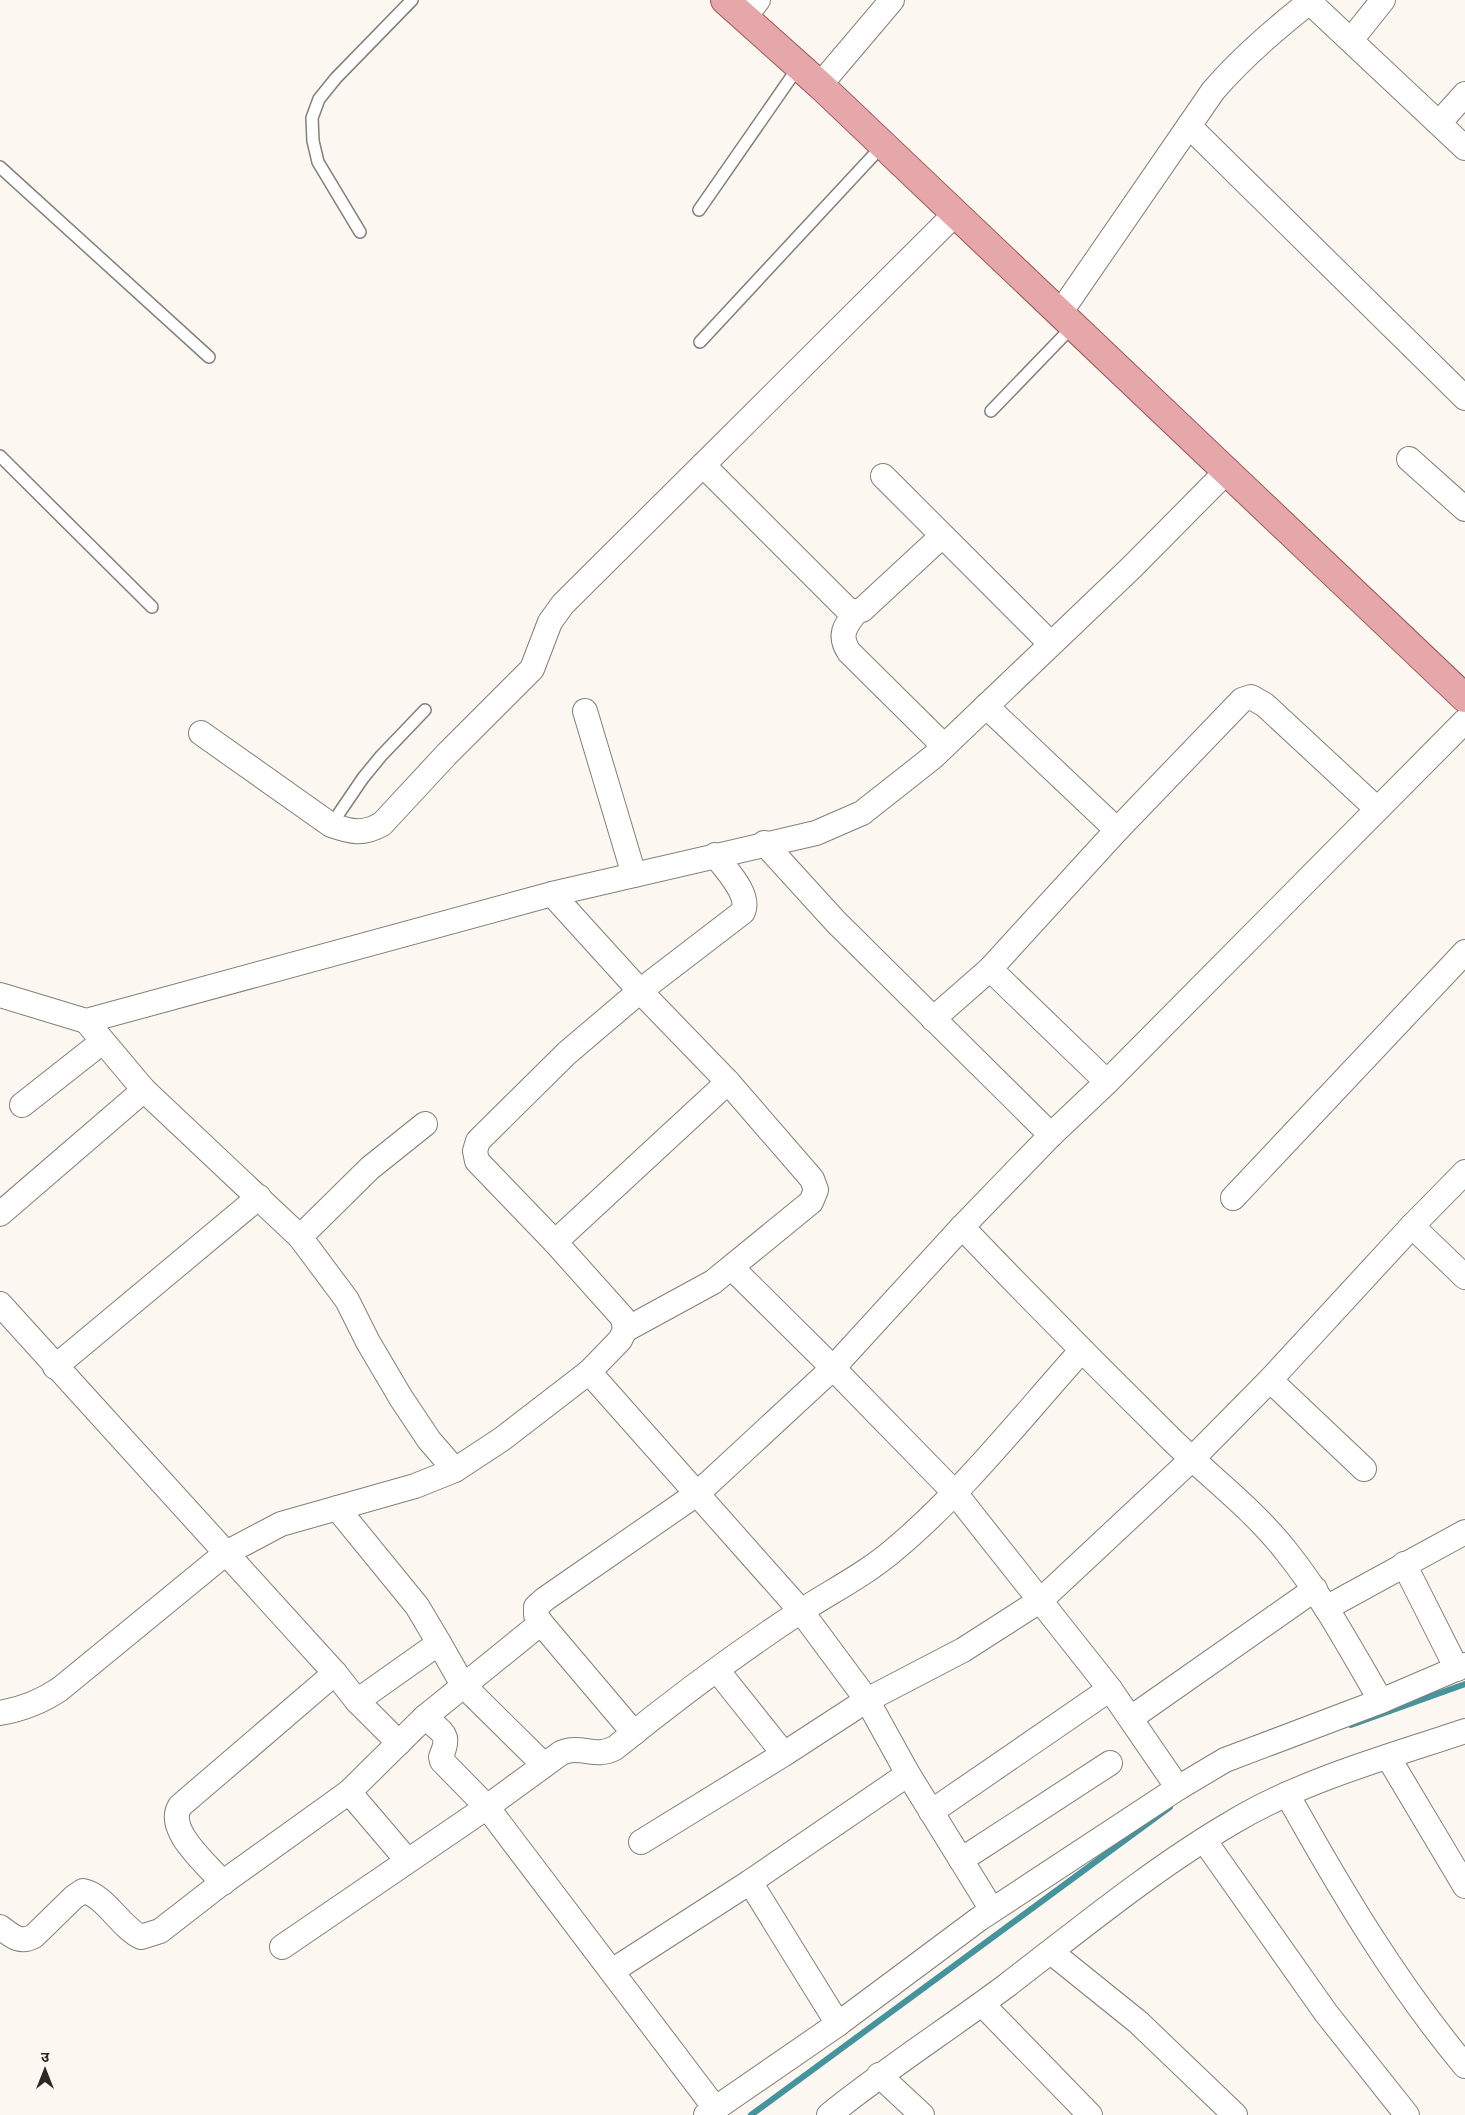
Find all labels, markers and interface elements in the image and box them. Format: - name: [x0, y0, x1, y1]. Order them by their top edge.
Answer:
- north arrow: [20, 2045, 70, 2095]
- text: उ: [41, 2049, 50, 2066]

